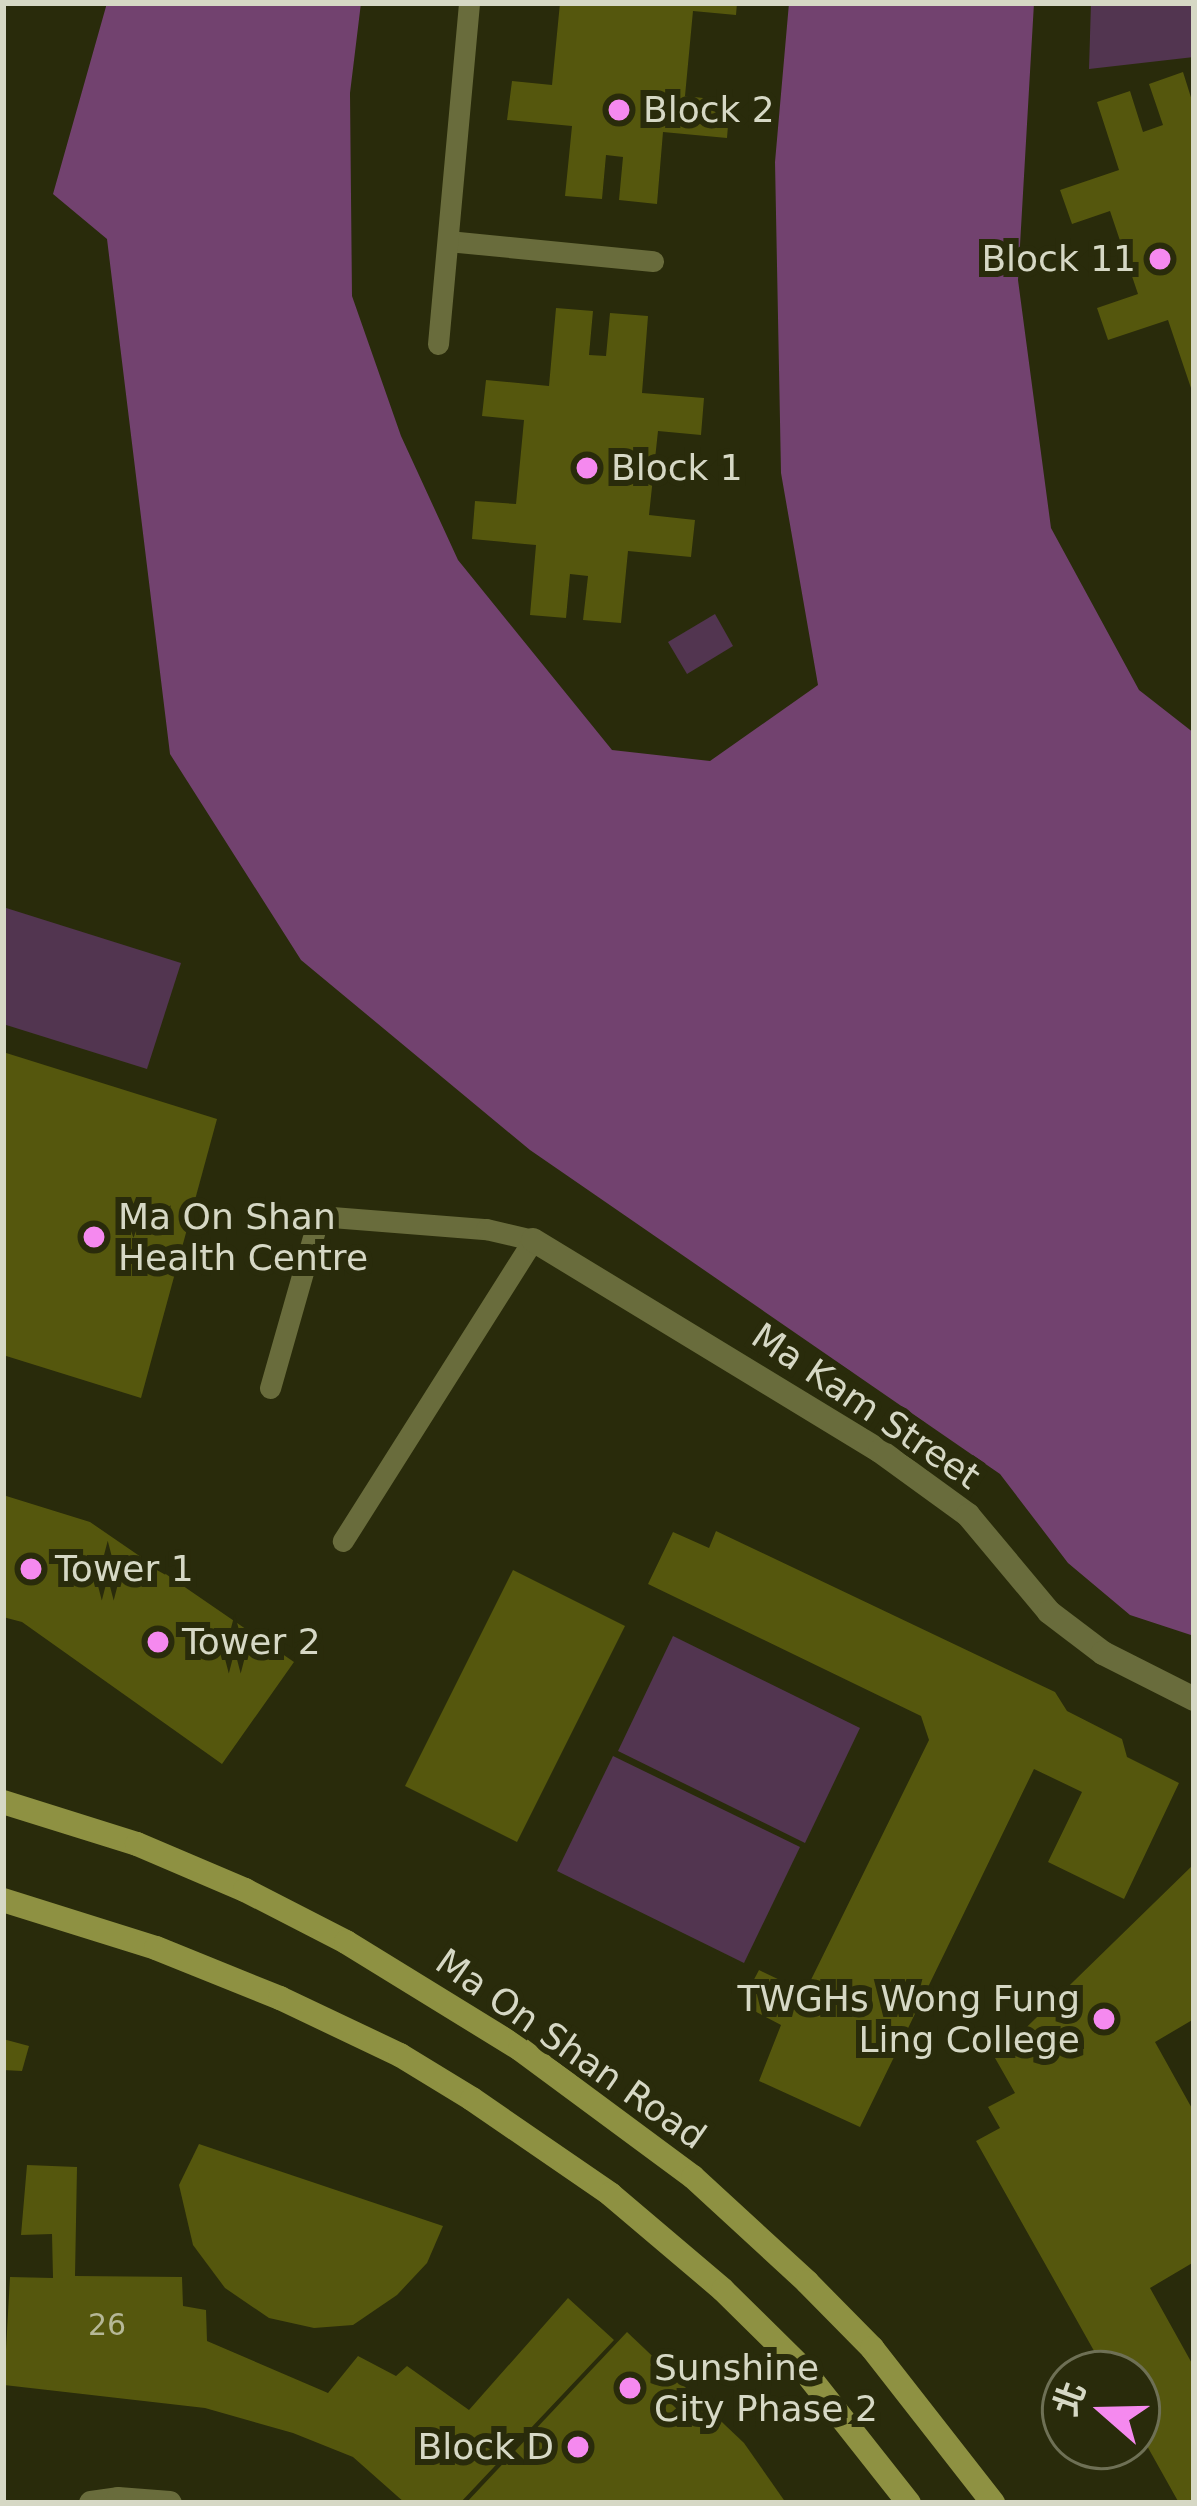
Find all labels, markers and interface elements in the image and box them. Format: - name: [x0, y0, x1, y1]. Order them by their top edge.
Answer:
- place label: Block 2: [643, 88, 775, 132]
- marker: Block 2: [606, 97, 632, 123]
- place label: Block 11: [981, 237, 1136, 281]
- marker: Block 11: [1147, 246, 1173, 272]
- place label: Block 1: [611, 446, 743, 490]
- marker: Block 1: [574, 455, 600, 481]
- place label: Ma On Shan Health Centre: [118, 1194, 368, 1279]
- marker: Ma On Shan Health Centre: [81, 1224, 107, 1250]
- street label: Ma Kam Street: [744, 1314, 988, 1498]
- place label: Tower 1: [55, 1547, 194, 1591]
- marker: Tower 1: [18, 1556, 44, 1582]
- place label: Tower 2: [182, 1620, 321, 1664]
- marker: Tower 2: [145, 1629, 171, 1655]
- street label: Ma On Shan Road: [428, 1940, 714, 2158]
- place label: TWGHs Wong Fung Ling College: [737, 1976, 1080, 2061]
- marker: TWGHs Wong Fung Ling College: [1091, 2006, 1117, 2032]
- house number: 26: [88, 2307, 126, 2343]
- place label: Sunshine City Phase 2: [654, 2345, 878, 2430]
- north arrow: [1041, 2350, 1161, 2470]
- marker: Sunshine City Phase 2: [617, 2375, 643, 2401]
- text: 北: [1046, 2376, 1093, 2421]
- place label: Block D: [417, 2425, 554, 2469]
- marker: Block D: [565, 2434, 591, 2460]

